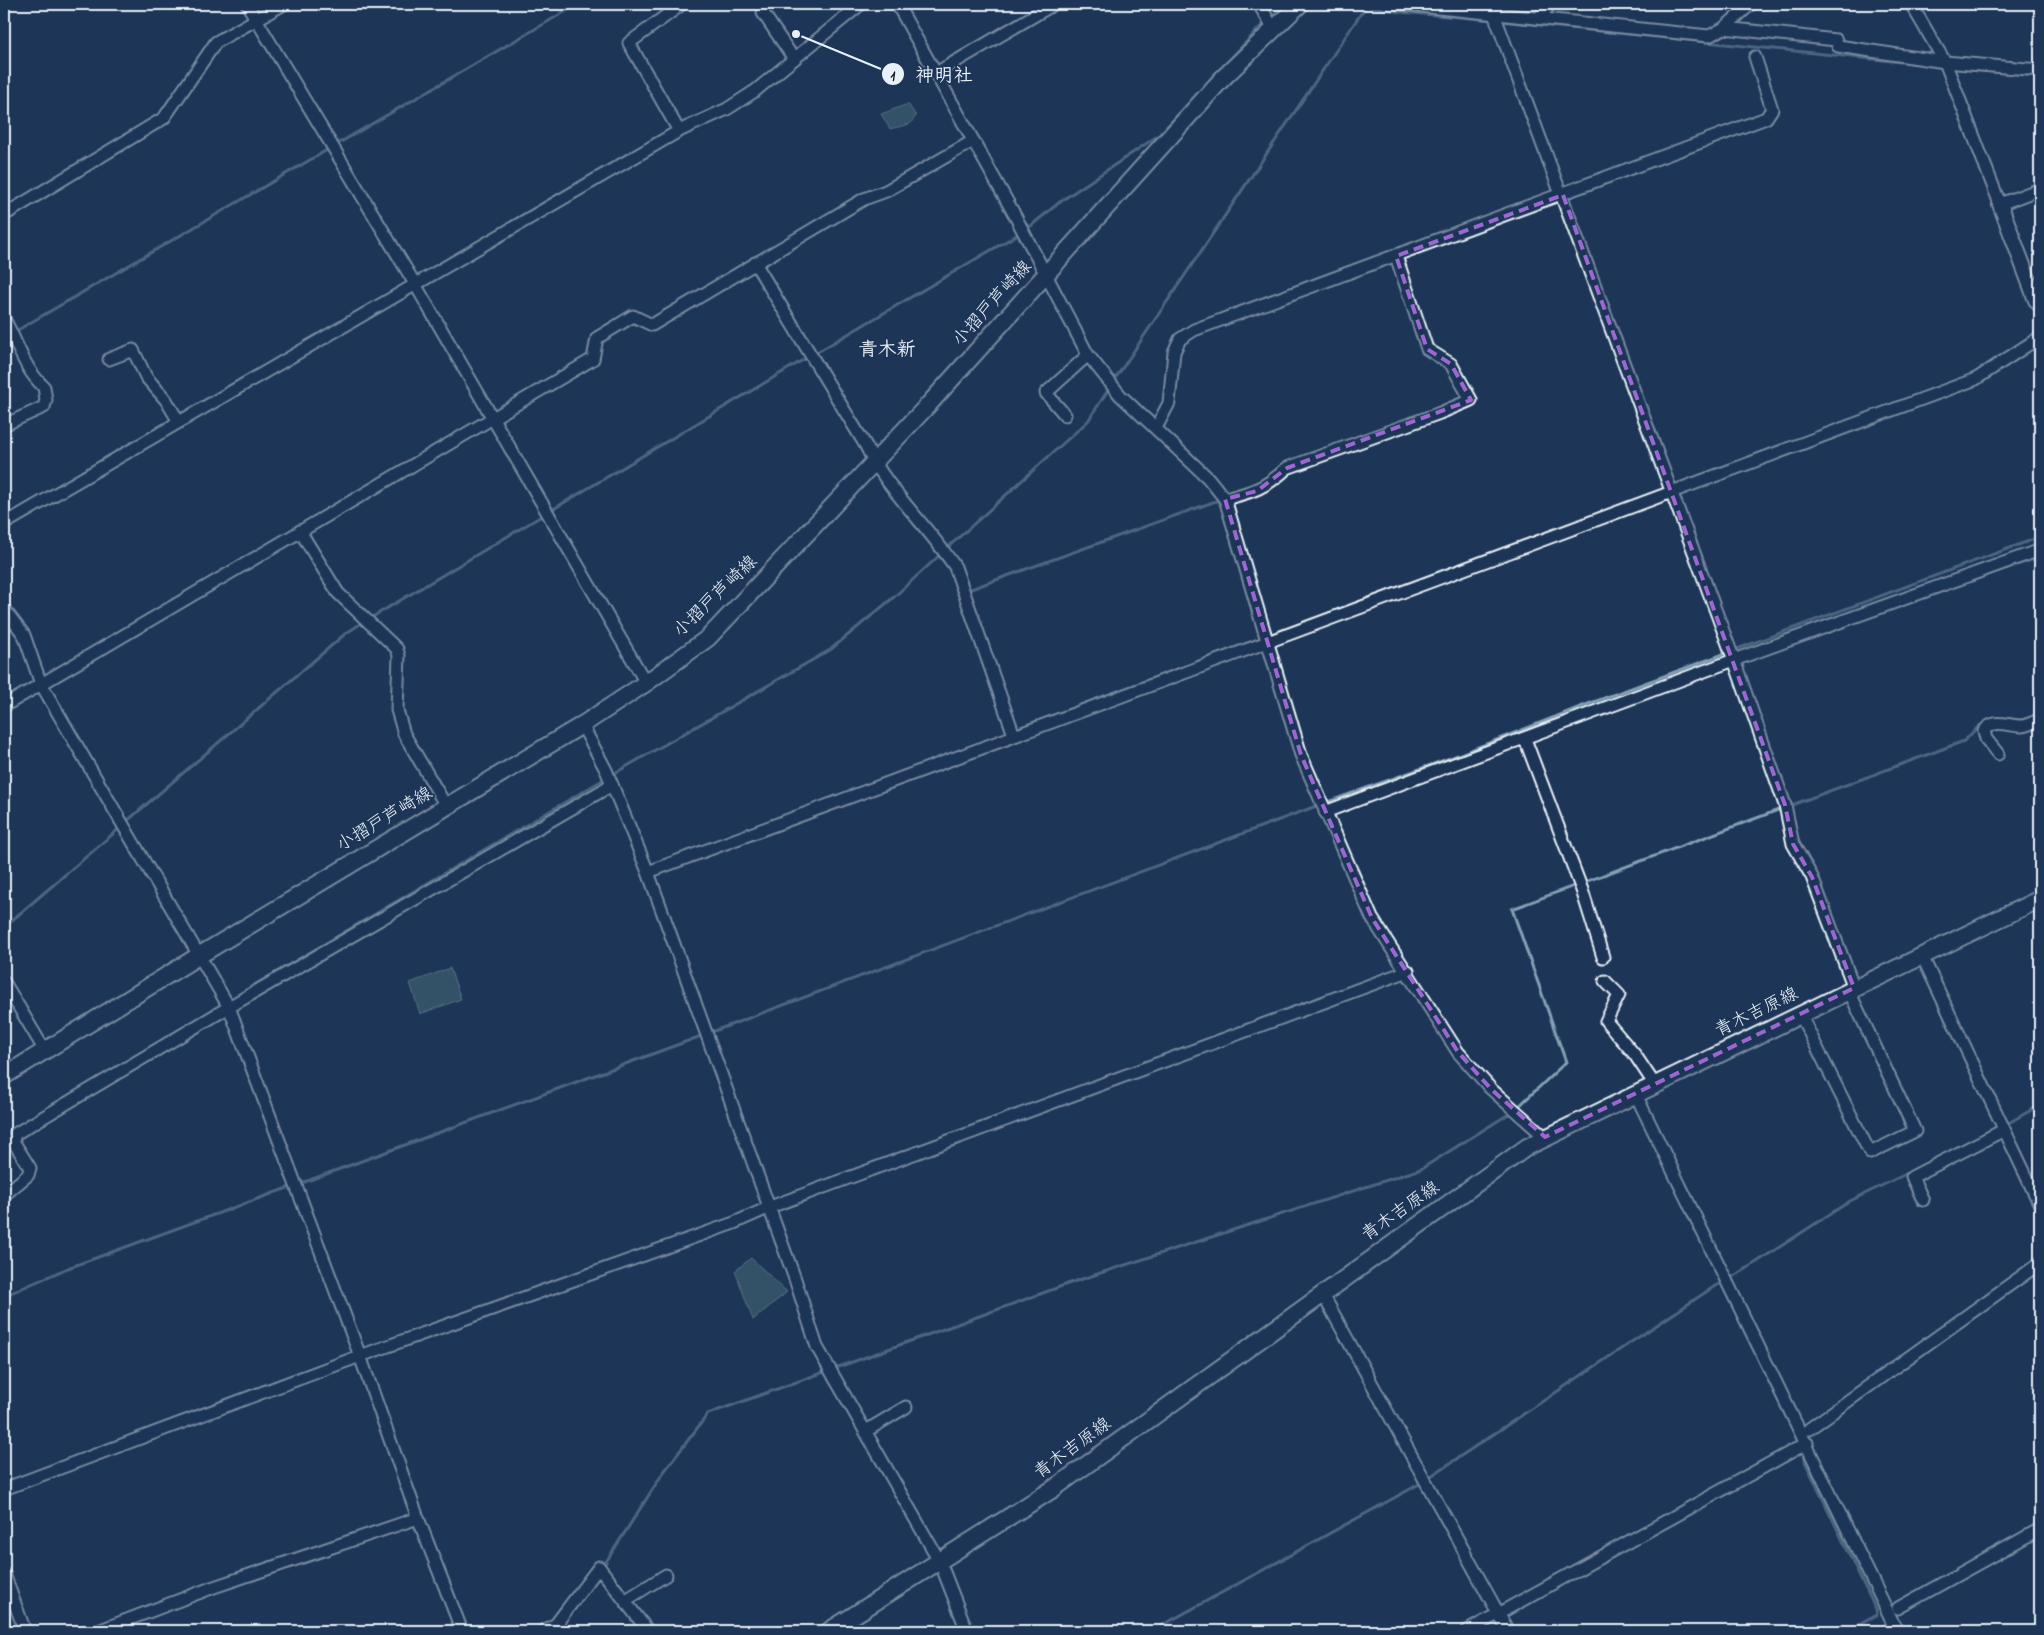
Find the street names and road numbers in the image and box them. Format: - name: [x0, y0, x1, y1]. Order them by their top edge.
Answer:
- street label: 小摺戸芦崎線: [947, 255, 1039, 353]
- street label: 小摺戸芦崎線: [668, 550, 764, 644]
- street label: 小摺戸芦崎線: [332, 781, 438, 859]
- street label: 青木吉原線: [1711, 982, 1803, 1044]
- street label: 青木吉原線: [1357, 1176, 1445, 1248]
- street label: 青木吉原線: [1029, 1412, 1117, 1486]

